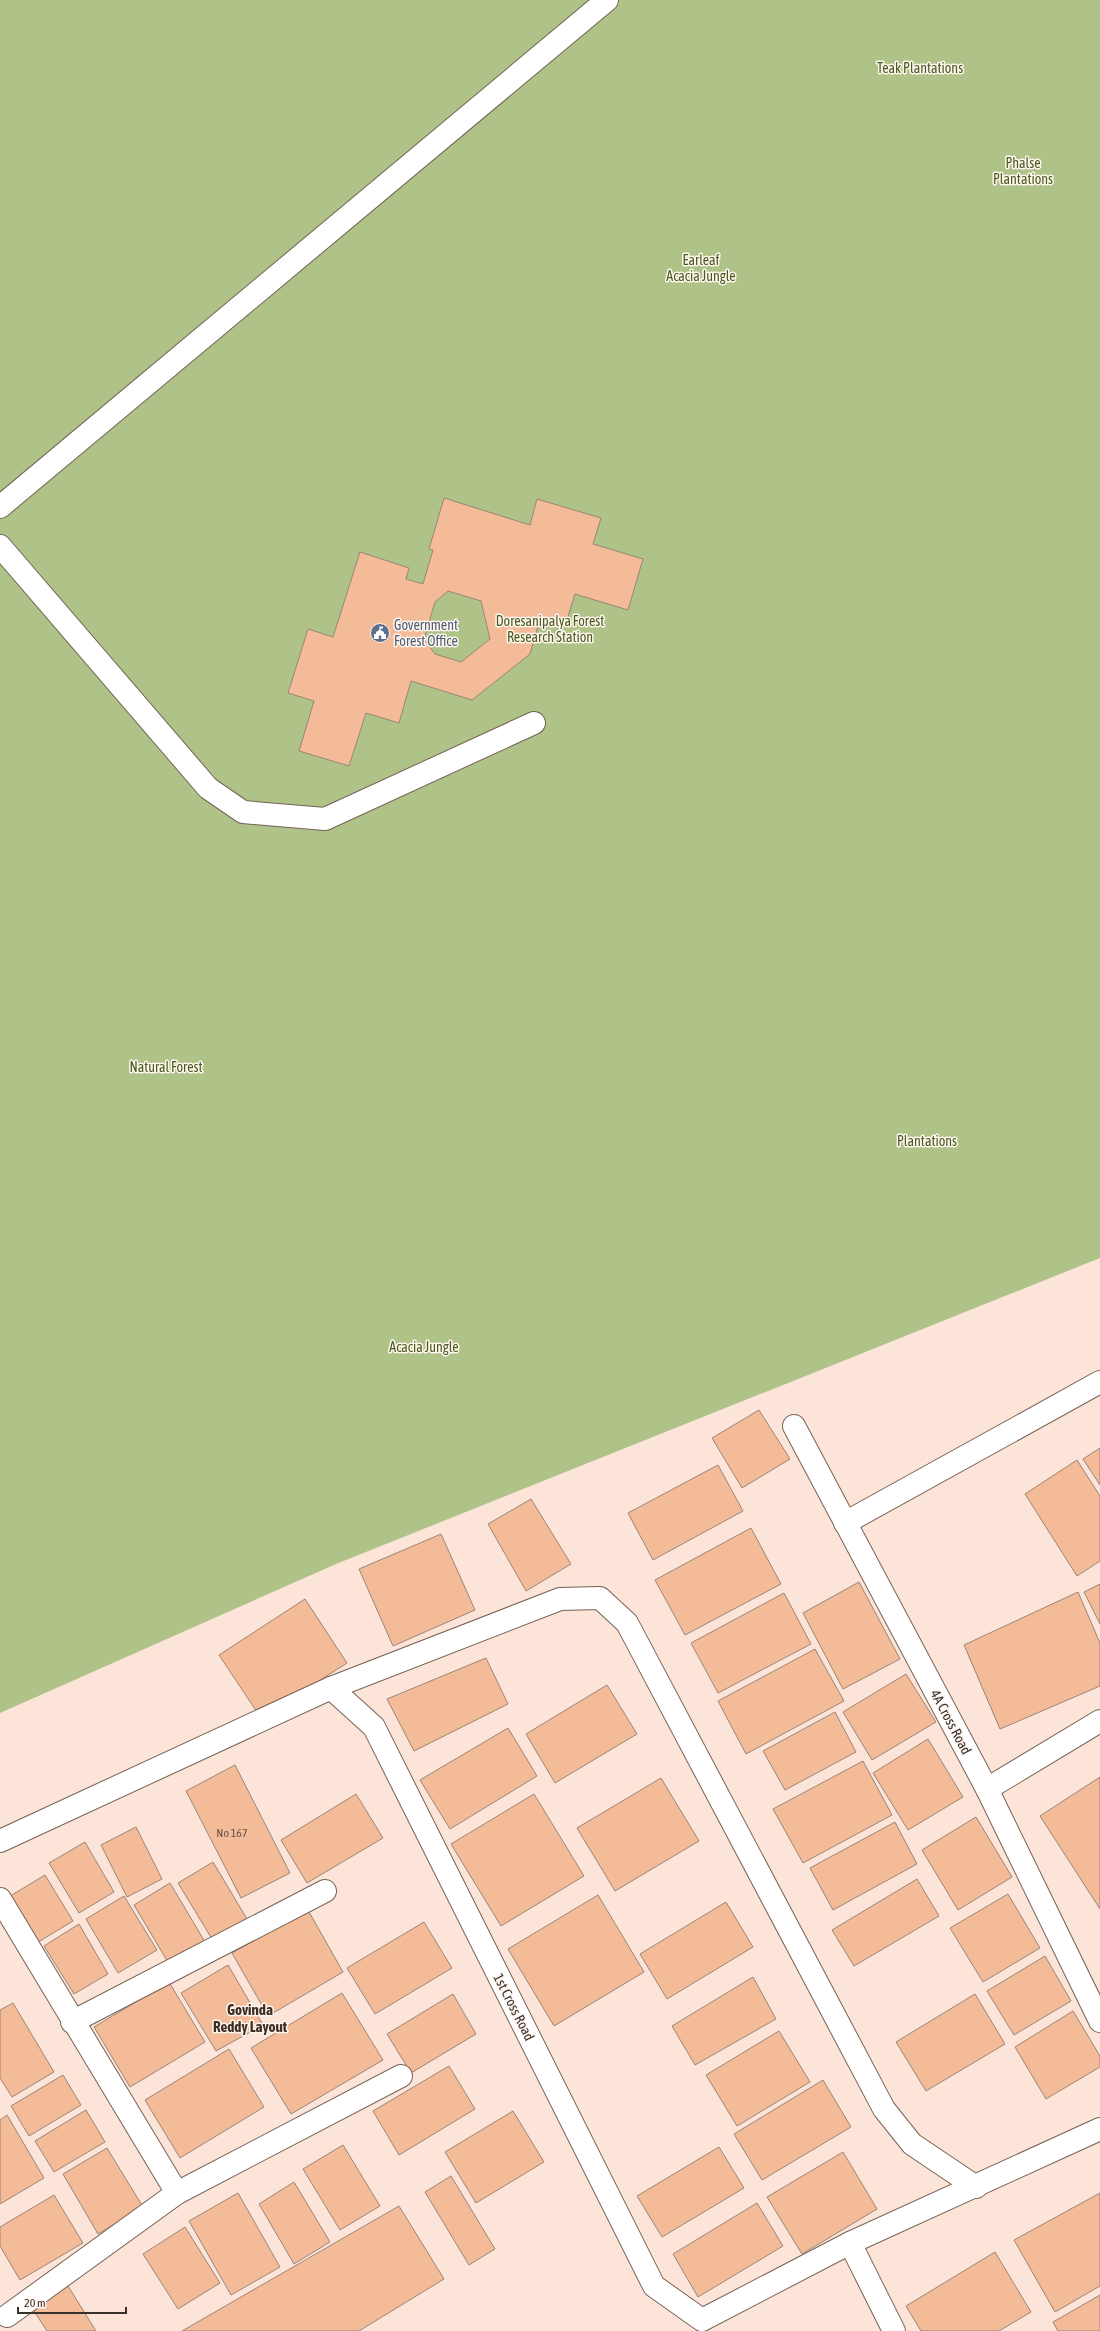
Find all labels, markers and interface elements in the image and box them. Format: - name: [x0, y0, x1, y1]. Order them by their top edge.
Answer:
- park label: Teak Plantations: [877, 60, 963, 76]
- park label: Phalse Plantations: [993, 155, 1053, 187]
- park label: Earleaf Acacia Jungle: [666, 252, 736, 284]
- park label: Doresanipalya Forest Research Station: [496, 613, 604, 645]
- place label: Government Forest Office: [394, 617, 458, 649]
- public building icon: Government Forest Office: [369, 622, 391, 644]
- park label: Natural Forest: [130, 1059, 202, 1075]
- park label: Plantations: [897, 1133, 957, 1149]
- park label: Acacia Jungle: [389, 1339, 459, 1355]
- street label: 4A Cross Road: [927, 1687, 975, 1757]
- house number: No 167: [216, 1826, 248, 1840]
- street label: 1st Cross Road: [490, 1971, 538, 2043]
- district label: Govinda Reddy Layout: [213, 2001, 288, 2035]
- scale bar: [18, 2289, 126, 2315]
- text: 20 m: [24, 2296, 46, 2310]

